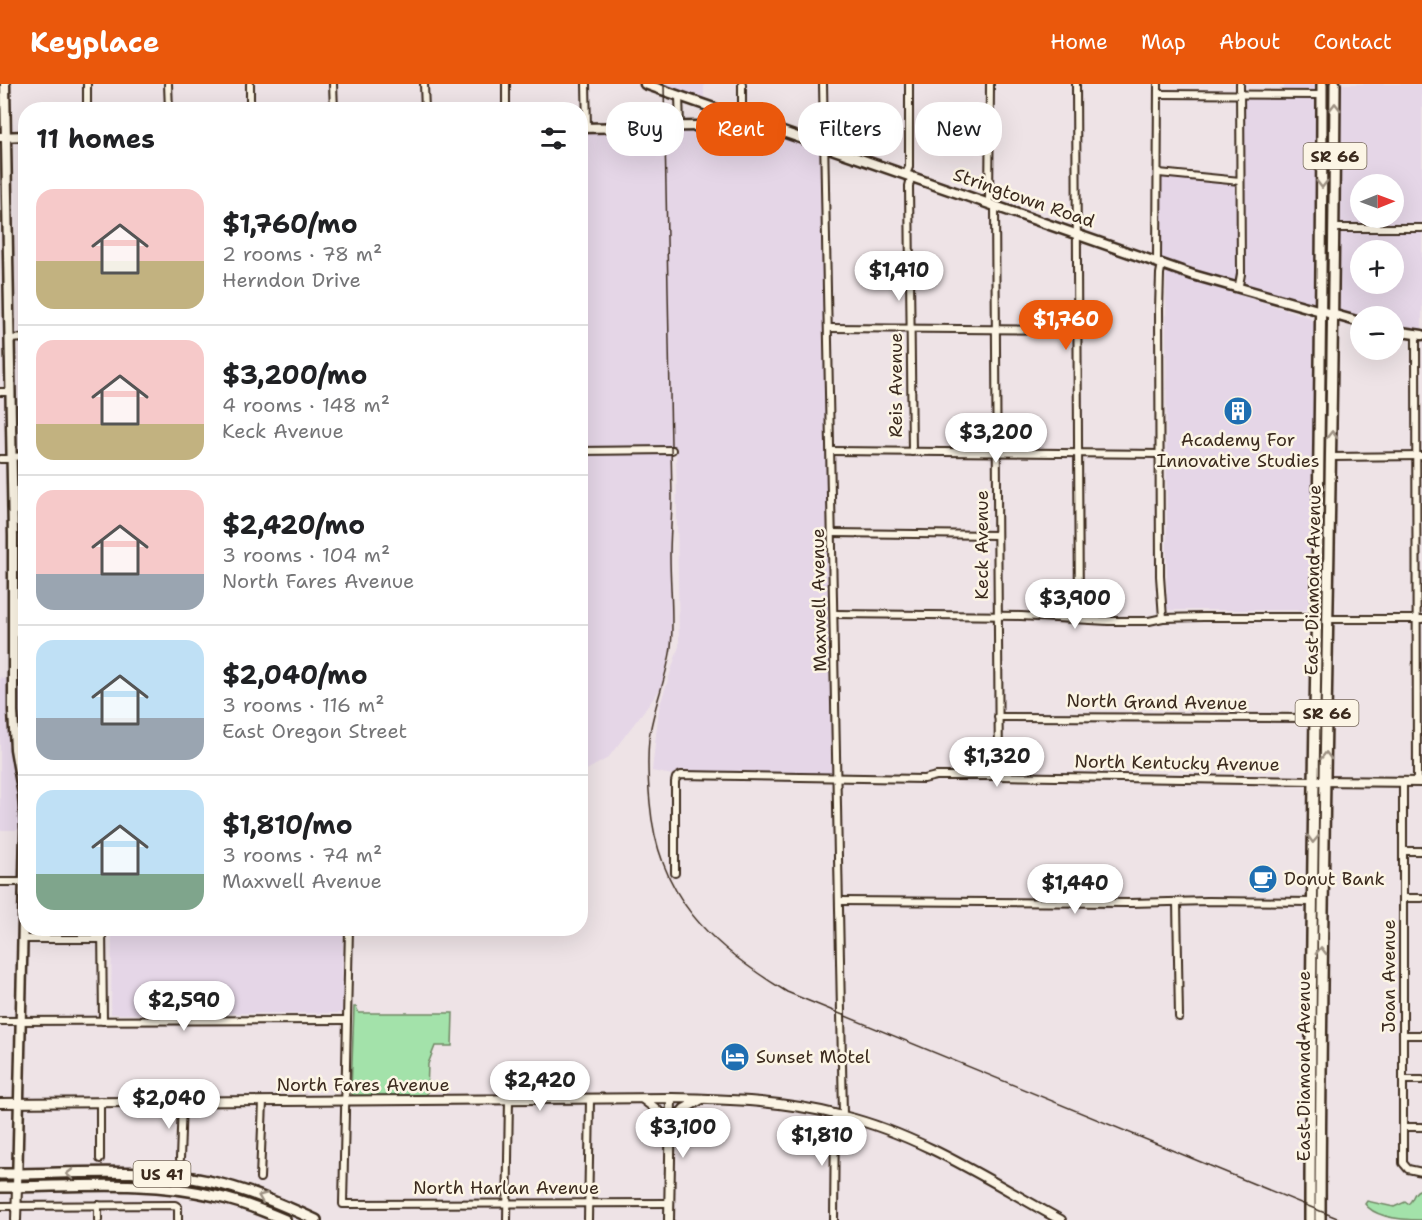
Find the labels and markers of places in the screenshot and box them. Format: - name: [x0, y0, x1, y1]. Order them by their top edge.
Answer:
- pin: $1,410: [850, 251, 948, 302]
- pin: $1,760: [1017, 300, 1115, 351]
- building icon: Academy For Innovative Studies: [1222, 395, 1254, 427]
- pin: $3,200: [947, 413, 1045, 464]
- place label: Academy For Innovative Studies: [1156, 428, 1320, 473]
- pin: $3,900: [1026, 579, 1124, 630]
- pin: $1,320: [948, 737, 1046, 788]
- cafe icon: Donut Bank: [1247, 863, 1279, 895]
- pin: $1,440: [1026, 864, 1124, 915]
- place label: Donut Bank: [1284, 867, 1385, 891]
- pin: $2,590: [135, 981, 233, 1032]
- hotel icon: Sunset Motel: [719, 1041, 751, 1073]
- place label: Sunset Motel: [756, 1045, 871, 1069]
- pin: $2,420: [491, 1061, 589, 1112]
- pin: $2,040: [120, 1079, 218, 1130]
- pin: $3,100: [634, 1108, 732, 1159]
- pin: $1,810: [773, 1116, 871, 1167]

